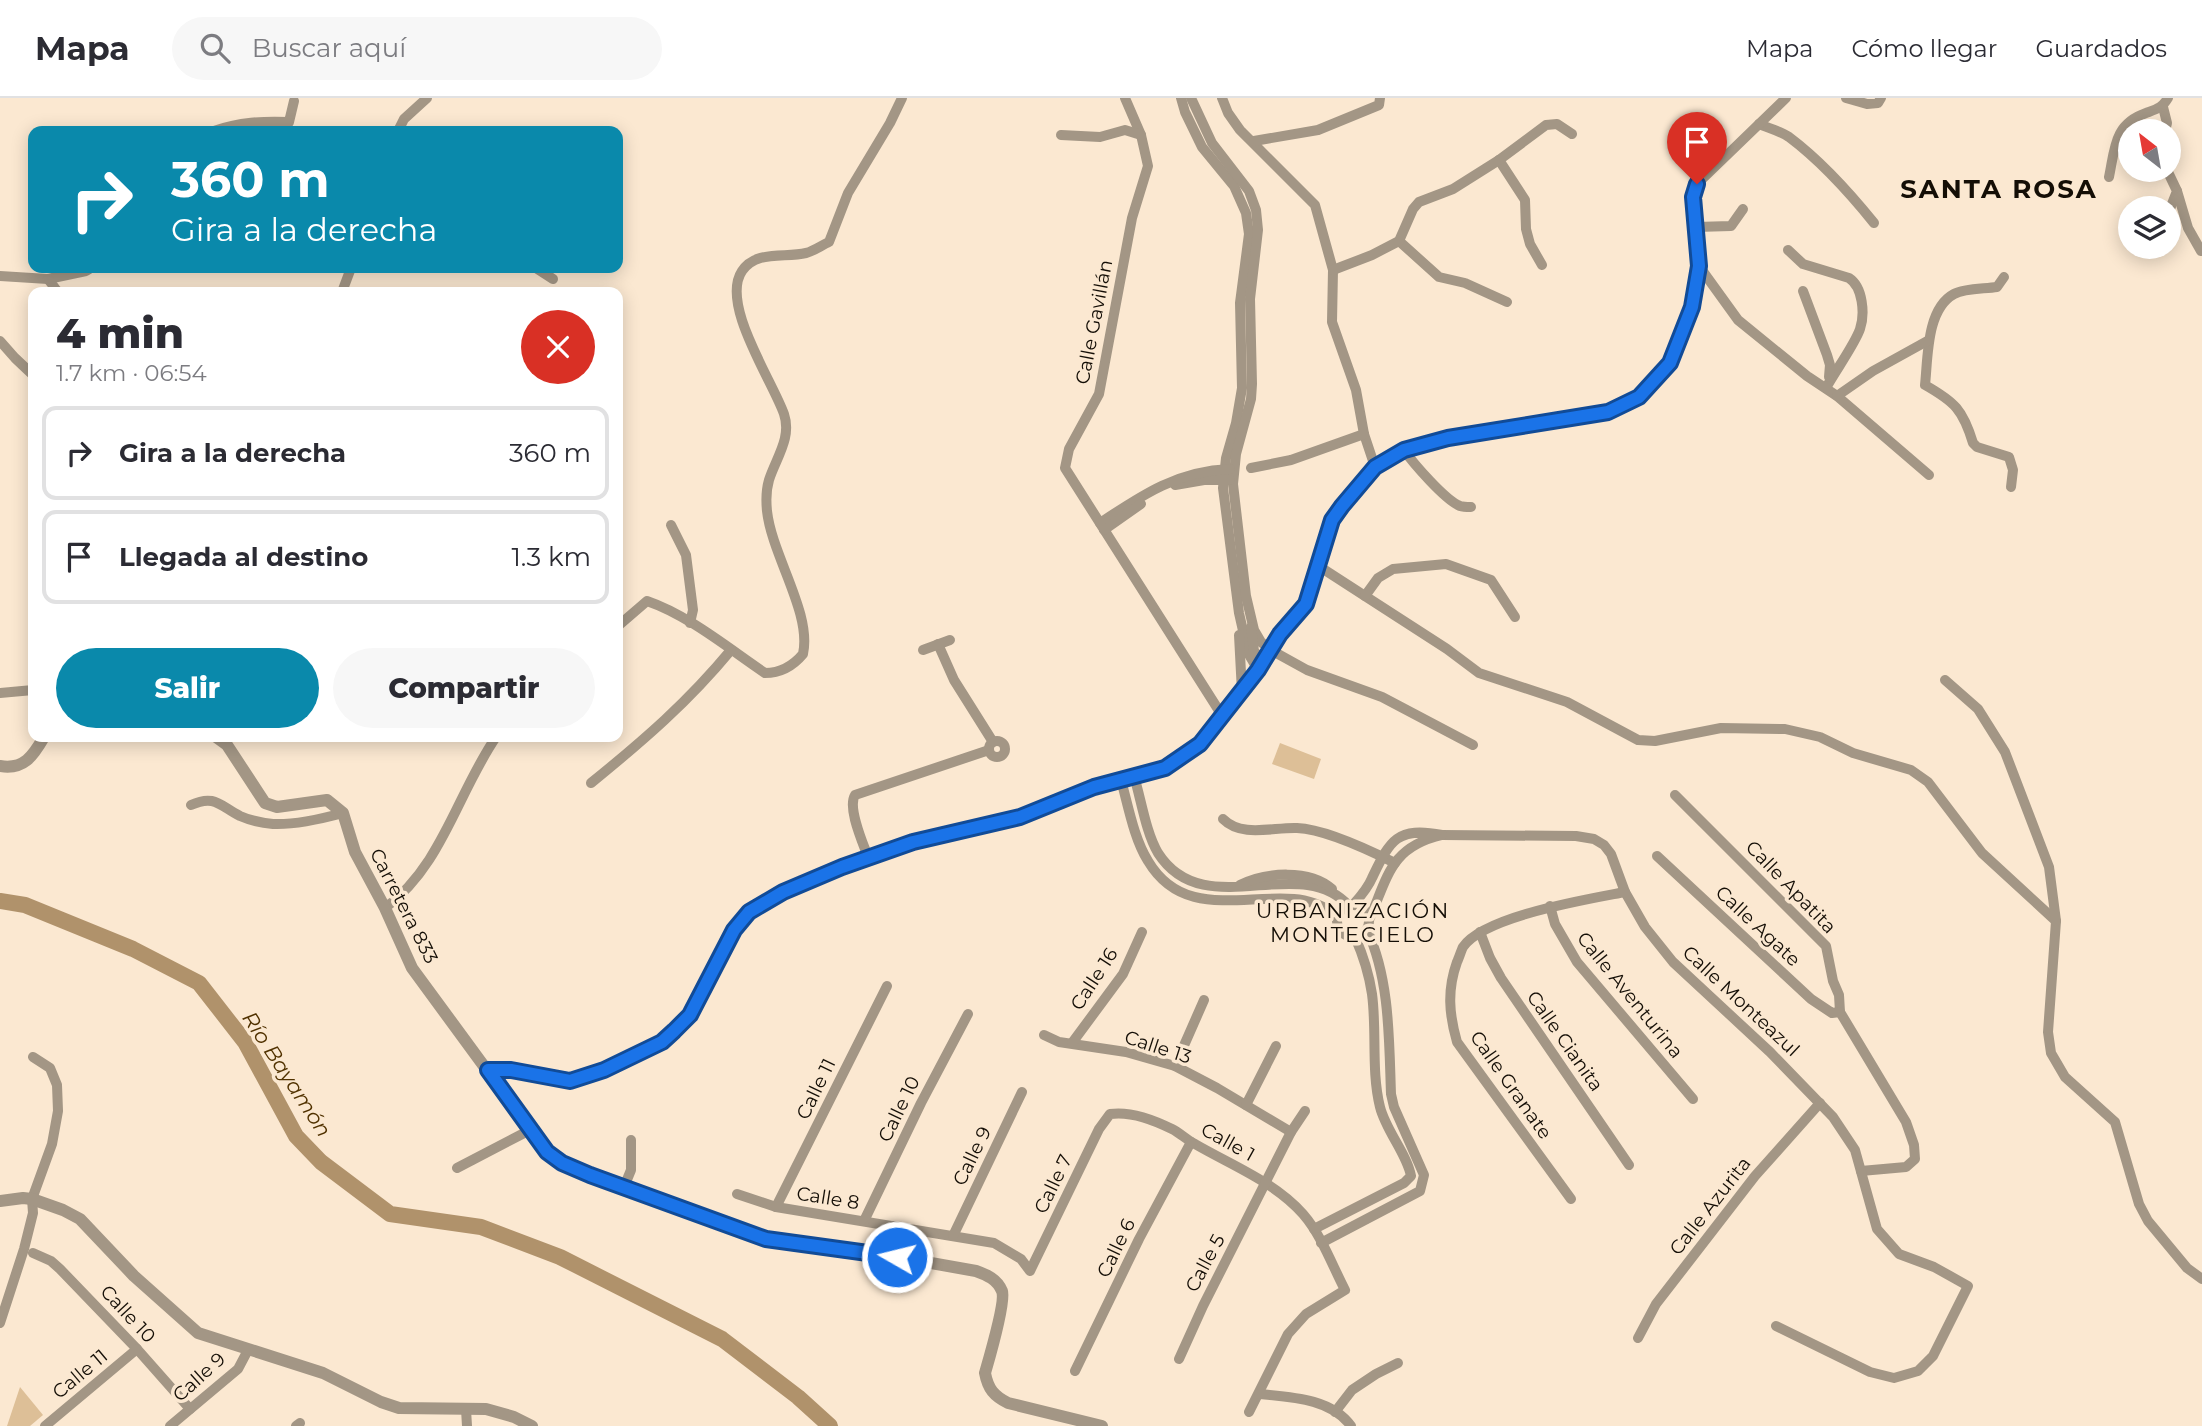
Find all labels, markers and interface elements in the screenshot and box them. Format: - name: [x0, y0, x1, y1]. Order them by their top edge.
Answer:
- search box: [172, 17, 662, 80]
- text: Mapa: [35, 28, 130, 68]
- icon: search: [196, 29, 234, 67]
- text: Buscar aquí: [252, 32, 406, 64]
- text: Mapa: [1746, 34, 1813, 63]
- text: Cómo llegar: [1851, 34, 1997, 63]
- text: Guardados: [2035, 34, 2167, 63]
- pin: [1667, 112, 1727, 184]
- north arrow: [2118, 119, 2180, 182]
- map controls: [2118, 119, 2181, 259]
- icon: arrive: [1678, 123, 1716, 161]
- text: 360 m: [171, 150, 330, 209]
- icon: right: [56, 154, 147, 245]
- district label: SANTA ROSA: [1900, 173, 2098, 205]
- button: layers: [2118, 196, 2181, 259]
- text: Gira a la derecha: [171, 210, 437, 249]
- street label: Calle Gavillán: [1071, 258, 1117, 386]
- text: 4 min: [56, 307, 184, 359]
- button: close: [521, 310, 595, 384]
- text: 1.7 km · 06:54: [56, 359, 207, 387]
- icon: right: [60, 434, 98, 472]
- text: Gira a la derecha: [119, 437, 346, 469]
- text: 360 m: [509, 437, 591, 469]
- icon: arrive: [60, 538, 98, 576]
- text: Llegada al destino: [119, 541, 368, 573]
- text: 1.3 km: [511, 541, 591, 573]
- button: Salir: [56, 648, 319, 728]
- button: Compartir: [333, 648, 595, 728]
- street label: Calle Apatita: [1741, 836, 1841, 938]
- street label: Carretera 833: [365, 845, 443, 967]
- street label: Calle Agate: [1711, 881, 1805, 971]
- district label: URBANIZACIÓN MONTECIELO: [1256, 898, 1450, 947]
- street label: Calle Aventurina: [1572, 927, 1688, 1063]
- street label: Calle Monteazul: [1678, 941, 1804, 1061]
- street label: Calle 16: [1065, 944, 1123, 1014]
- street label: Calle Cianita: [1522, 986, 1608, 1096]
- water label: Río Bayamón: [237, 1007, 337, 1141]
- street label: Calle 13: [1122, 1025, 1194, 1069]
- street label: Calle Granate: [1465, 1026, 1557, 1144]
- street label: Calle 11: [791, 1055, 841, 1123]
- street label: Calle 10: [873, 1072, 925, 1146]
- street label: Calle 1: [1197, 1118, 1259, 1166]
- street label: Calle 9: [948, 1123, 996, 1189]
- street label: Calle 7: [1029, 1151, 1077, 1217]
- street label: Calle Azurita: [1665, 1152, 1755, 1260]
- street label: Calle 8: [795, 1182, 861, 1214]
- street label: Calle 6: [1092, 1215, 1140, 1281]
- position arrow: [860, 1220, 934, 1294]
- street label: Calle 5: [1180, 1230, 1230, 1296]
- street label: Calle 10: [95, 1280, 161, 1348]
- street label: Calle 11: [48, 1344, 112, 1404]
- street label: Calle 9: [168, 1347, 230, 1407]

